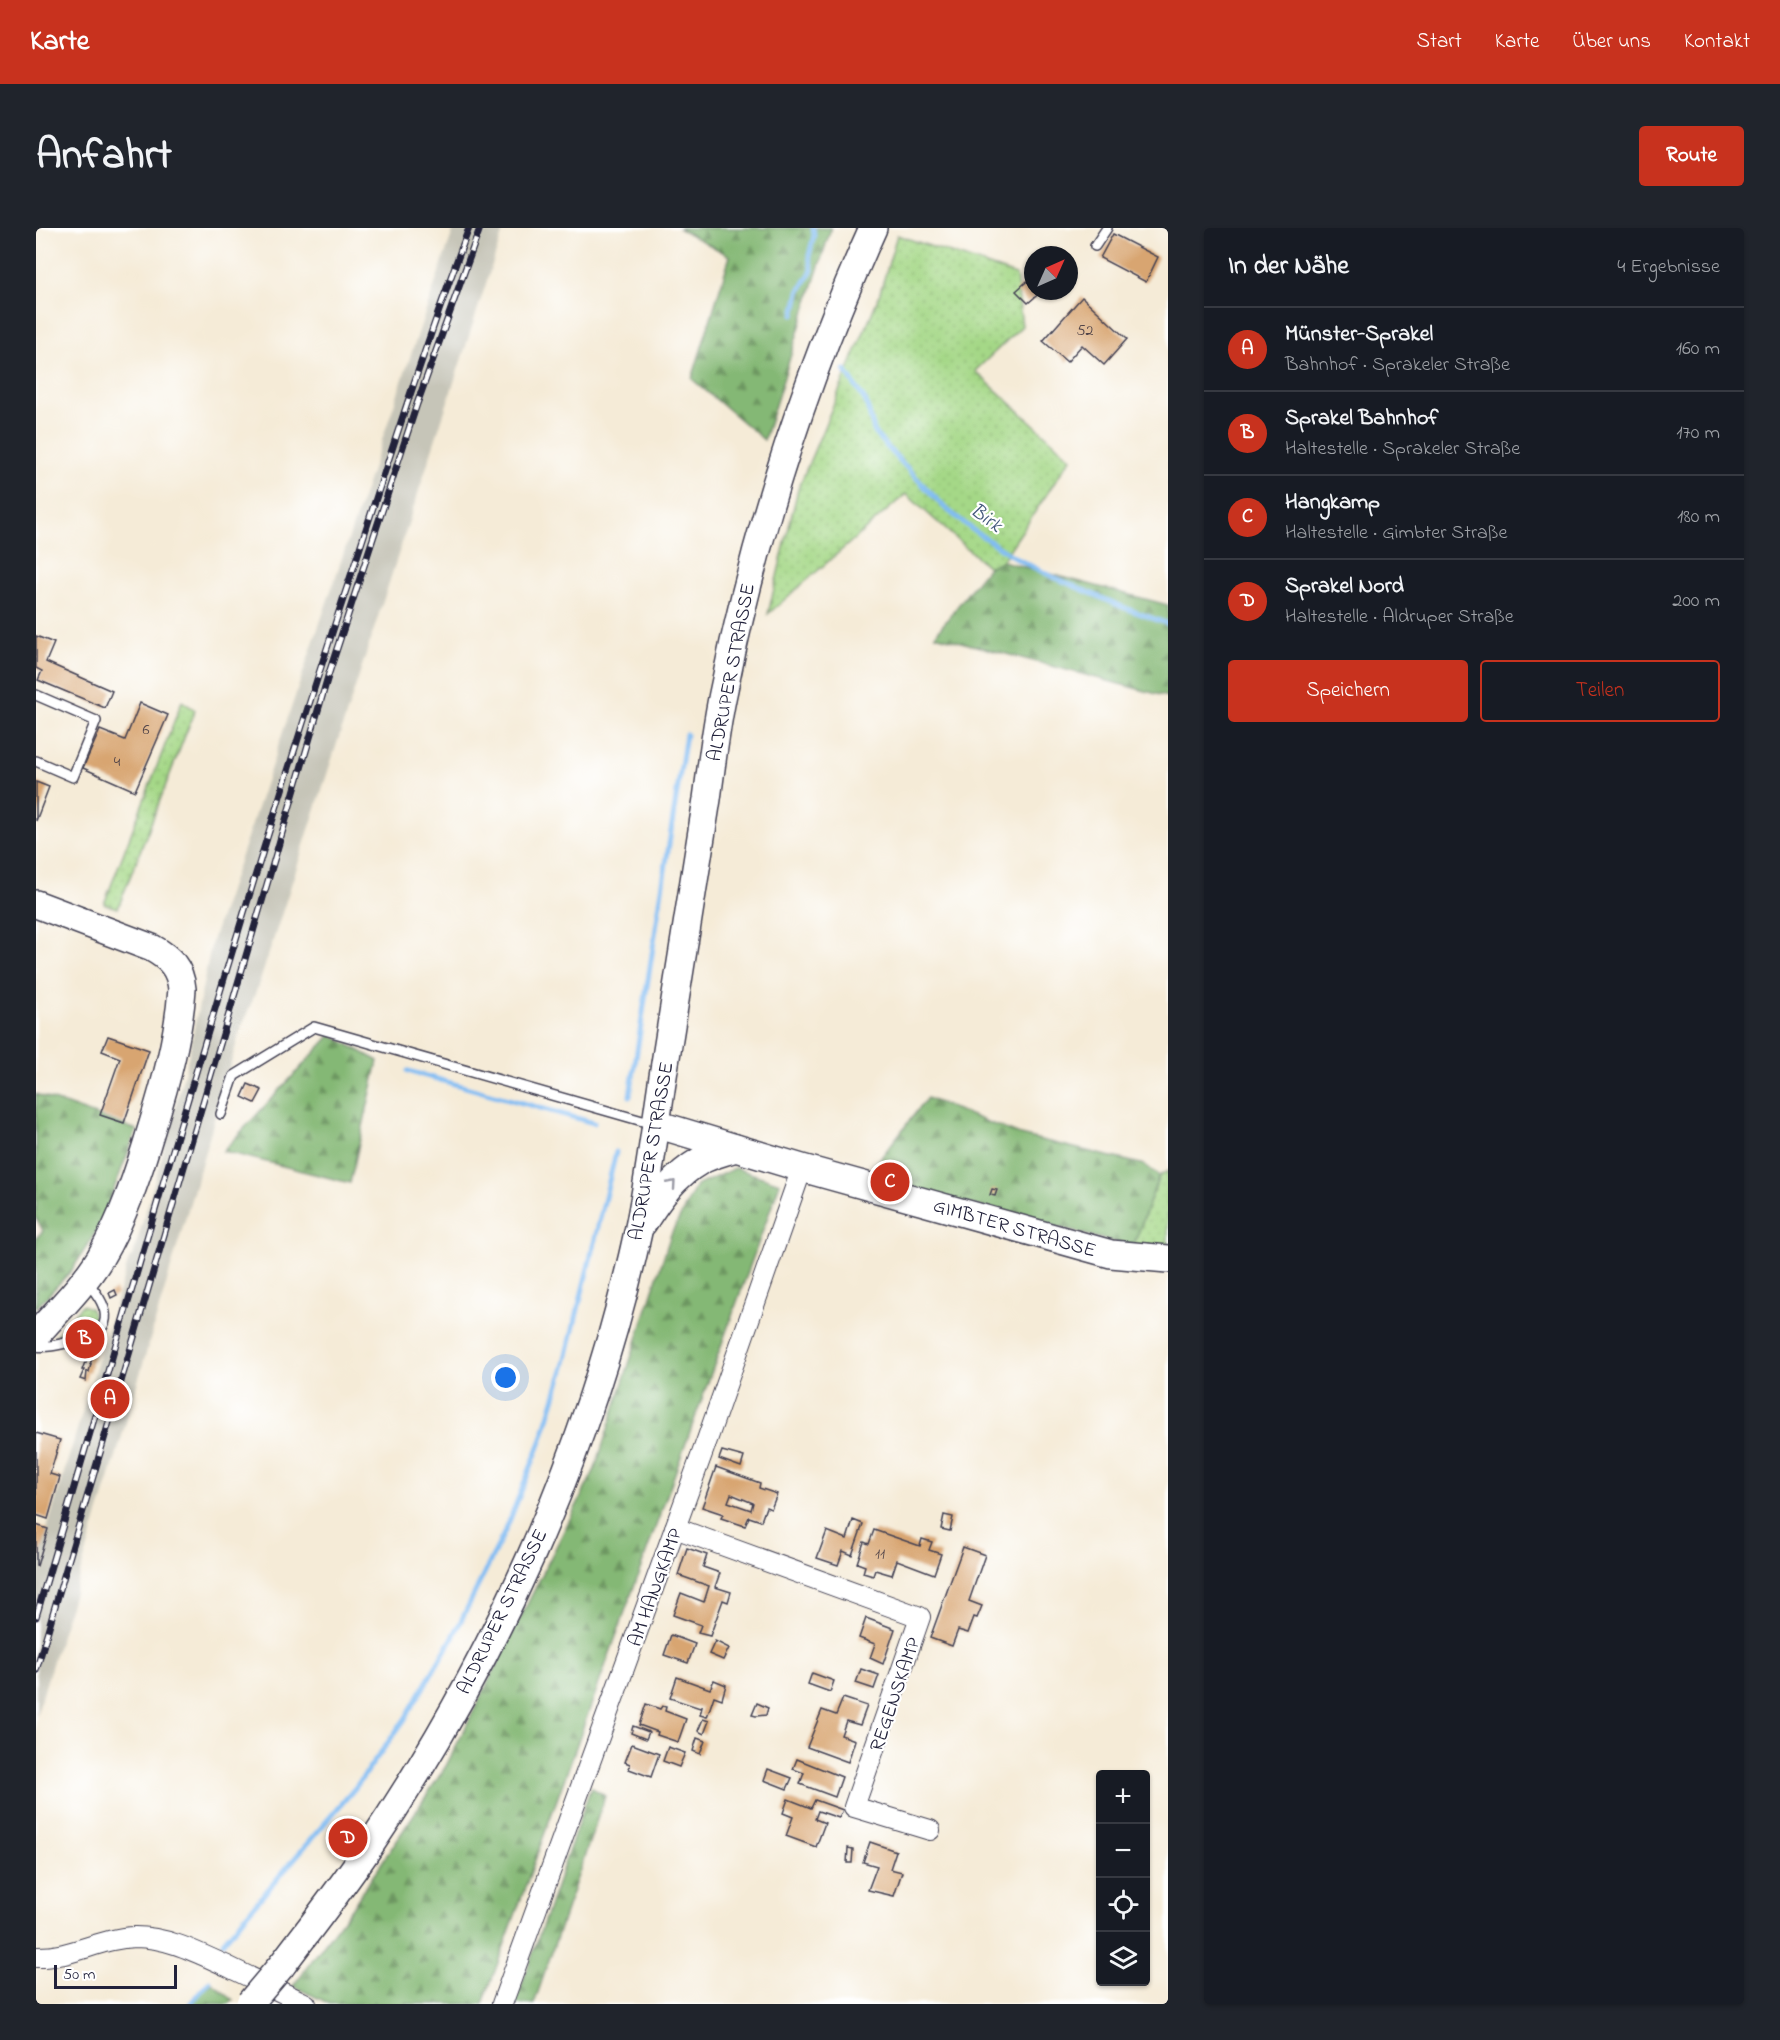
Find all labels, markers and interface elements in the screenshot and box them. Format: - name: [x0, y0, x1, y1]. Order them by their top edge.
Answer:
- text: Karte: [30, 22, 89, 63]
- text: Start: [1416, 27, 1462, 57]
- text: Karte: [1495, 27, 1539, 57]
- text: Über uns: [1572, 27, 1651, 57]
- text: Kontakt: [1684, 27, 1750, 57]
- text: Anfahrt: [36, 126, 172, 187]
- button: Route: [1639, 126, 1744, 186]
- north arrow: [1024, 246, 1078, 300]
- text: In der Nähe: [1228, 248, 1349, 286]
- text: 4 Ergebnisse: [1617, 253, 1720, 282]
- house number: 52: [1076, 319, 1094, 343]
- text: Münster-Sprakel: [1285, 319, 1433, 351]
- text: A: [1241, 335, 1254, 364]
- text: 160 m: [1676, 335, 1720, 364]
- text: Bahnhof · Sprakeler Straße: [1285, 351, 1510, 380]
- text: Sprakel Bahnhof: [1285, 403, 1439, 435]
- text: B: [1241, 419, 1254, 448]
- text: 170 m: [1676, 419, 1720, 448]
- text: Haltestelle · Sprakeler Straße: [1285, 435, 1520, 464]
- text: Hangkamp: [1285, 487, 1380, 519]
- water label: Birk: [963, 497, 1009, 541]
- text: C: [1242, 503, 1253, 532]
- text: 180 m: [1677, 503, 1720, 532]
- text: Haltestelle · Gimbter Straße: [1285, 519, 1507, 548]
- text: Sprakel Nord: [1285, 571, 1404, 603]
- street label: ALDRUPER STRASSE: [701, 581, 764, 764]
- text: D: [1240, 587, 1255, 616]
- text: 200 m: [1672, 587, 1720, 616]
- text: Haltestelle · Aldruper Straße: [1285, 603, 1514, 632]
- button: Speichern: [1228, 660, 1468, 722]
- button: Teilen: [1480, 660, 1720, 722]
- house number: 6: [142, 718, 150, 742]
- house number: 4: [114, 750, 121, 774]
- street label: ALDRUPER STRASSE: [622, 1060, 682, 1243]
- pin: C: [870, 1160, 910, 1204]
- one-way arrow: [664, 1179, 675, 1190]
- street label: GIMBTER STRASSE: [930, 1192, 1099, 1266]
- pin: B: [65, 1316, 104, 1362]
- your location: [491, 1363, 520, 1392]
- pin: A: [90, 1376, 130, 1422]
- street label: ALDRUPER STRASSE: [451, 1524, 556, 1700]
- street label: AM HANGKAMP: [622, 1524, 691, 1651]
- house number: 11: [875, 1542, 885, 1566]
- street label: REGENSKAMP: [863, 1633, 930, 1756]
- map controls: [1096, 1770, 1150, 1986]
- button: +: [1096, 1770, 1150, 1824]
- pin: D: [328, 1816, 368, 1860]
- button: −: [1096, 1824, 1150, 1878]
- button: locate: [1096, 1878, 1150, 1932]
- button: layers: [1096, 1932, 1150, 1986]
- scale bar: [54, 1962, 177, 1990]
- text: 50 m: [63, 1963, 95, 1987]

